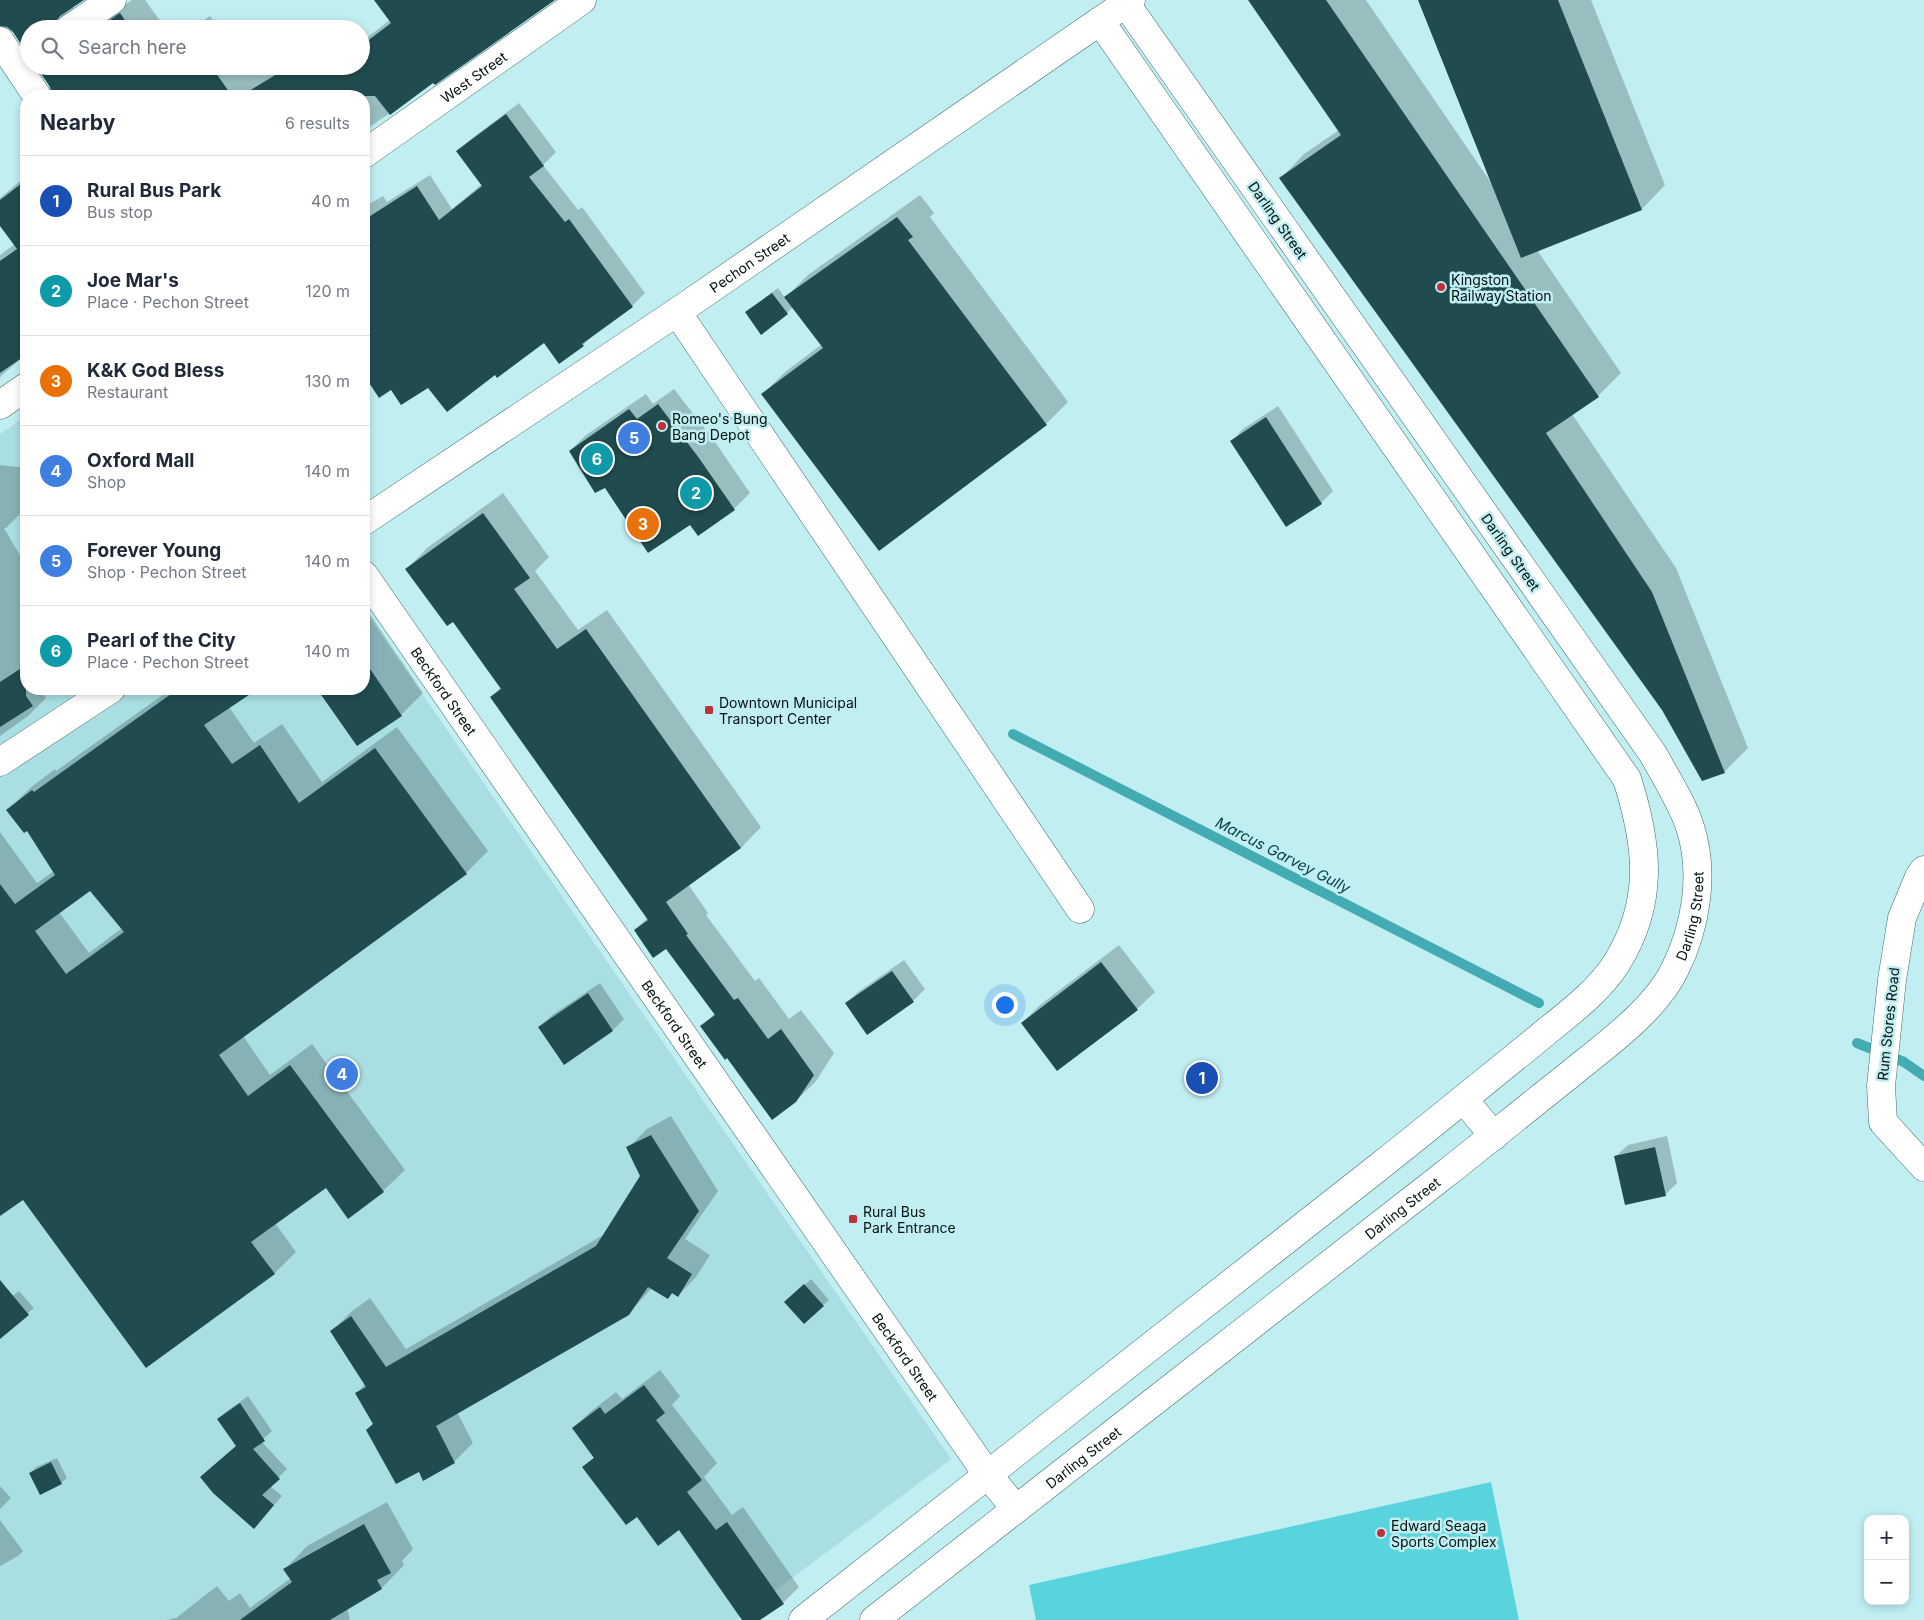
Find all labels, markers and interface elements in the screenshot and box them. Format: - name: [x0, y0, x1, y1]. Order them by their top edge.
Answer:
- search box: [20, 20, 370, 75]
- icon: search: [38, 34, 66, 62]
- text: Search here: [78, 36, 187, 59]
- street label: West Street: [437, 47, 510, 106]
- text: Nearby: [40, 110, 115, 135]
- text: 6 results: [285, 113, 350, 133]
- street label: Darling Street: [1245, 178, 1311, 262]
- text: Rural Bus Park: [87, 179, 221, 202]
- text: 1: [53, 191, 59, 211]
- text: 40 m: [311, 191, 350, 211]
- text: Bus stop: [87, 202, 153, 222]
- street label: Pechon Street: [706, 229, 793, 296]
- text: Joe Mar's: [87, 269, 179, 292]
- place label: Kingston Railway Station: [1451, 271, 1552, 304]
- text: 2: [51, 281, 61, 301]
- text: 120 m: [305, 281, 350, 301]
- marker: Kingston Railway Station: [1435, 281, 1447, 293]
- text: Place · Pechon Street: [87, 292, 249, 312]
- text: K&K God Bless: [87, 359, 224, 382]
- text: 3: [51, 371, 61, 391]
- text: 130 m: [305, 371, 350, 391]
- text: Restaurant: [87, 382, 168, 402]
- place label: Romeo's Bung Bang Depot: [672, 410, 768, 443]
- pin: 5: [618, 419, 650, 457]
- marker: Romeo's Bung Bang Depot: [656, 420, 668, 432]
- pin: 6: [581, 440, 613, 478]
- text: Oxford Mall: [87, 449, 195, 472]
- text: 4: [51, 461, 61, 481]
- text: 140 m: [305, 461, 350, 481]
- text: Shop: [87, 472, 126, 492]
- pin: 2: [680, 474, 712, 512]
- pin: 3: [627, 505, 659, 543]
- street label: Darling Street: [1478, 510, 1544, 594]
- text: Forever Young: [87, 539, 221, 562]
- text: 5: [51, 551, 61, 571]
- text: 140 m: [305, 551, 350, 571]
- text: Shop · Pechon Street: [87, 562, 246, 582]
- text: Pearl of the City: [87, 629, 236, 652]
- text: 6: [51, 641, 61, 661]
- text: 140 m: [305, 641, 350, 661]
- street label: Beckford Street: [408, 644, 481, 739]
- text: Place · Pechon Street: [87, 652, 249, 672]
- place label: Downtown Municipal Transport Center: [719, 694, 857, 727]
- marker: Downtown Municipal Transport Center: [703, 704, 715, 716]
- water label: Marcus Garvey Gully: [1212, 813, 1354, 898]
- street label: Darling Street: [1672, 871, 1706, 963]
- street label: Rum Stores Road: [1874, 967, 1902, 1081]
- street label: Beckford Street: [639, 976, 712, 1071]
- your location: [992, 992, 1018, 1018]
- pin: 4: [326, 1055, 358, 1093]
- pin: 1: [1186, 1059, 1218, 1097]
- street label: Darling Street: [1361, 1173, 1443, 1242]
- place label: Rural Bus Park Entrance: [863, 1203, 956, 1236]
- marker: Rural Bus Park Entrance: [847, 1213, 859, 1225]
- street label: Beckford Street: [869, 1309, 942, 1404]
- street label: Darling Street: [1042, 1422, 1124, 1492]
- map controls: [1864, 1515, 1909, 1605]
- button: +: [1864, 1515, 1909, 1560]
- place label: Edward Seaga Sports Complex: [1391, 1517, 1497, 1550]
- marker: Edward Seaga Sports Complex: [1375, 1527, 1387, 1539]
- button: −: [1864, 1560, 1909, 1605]

